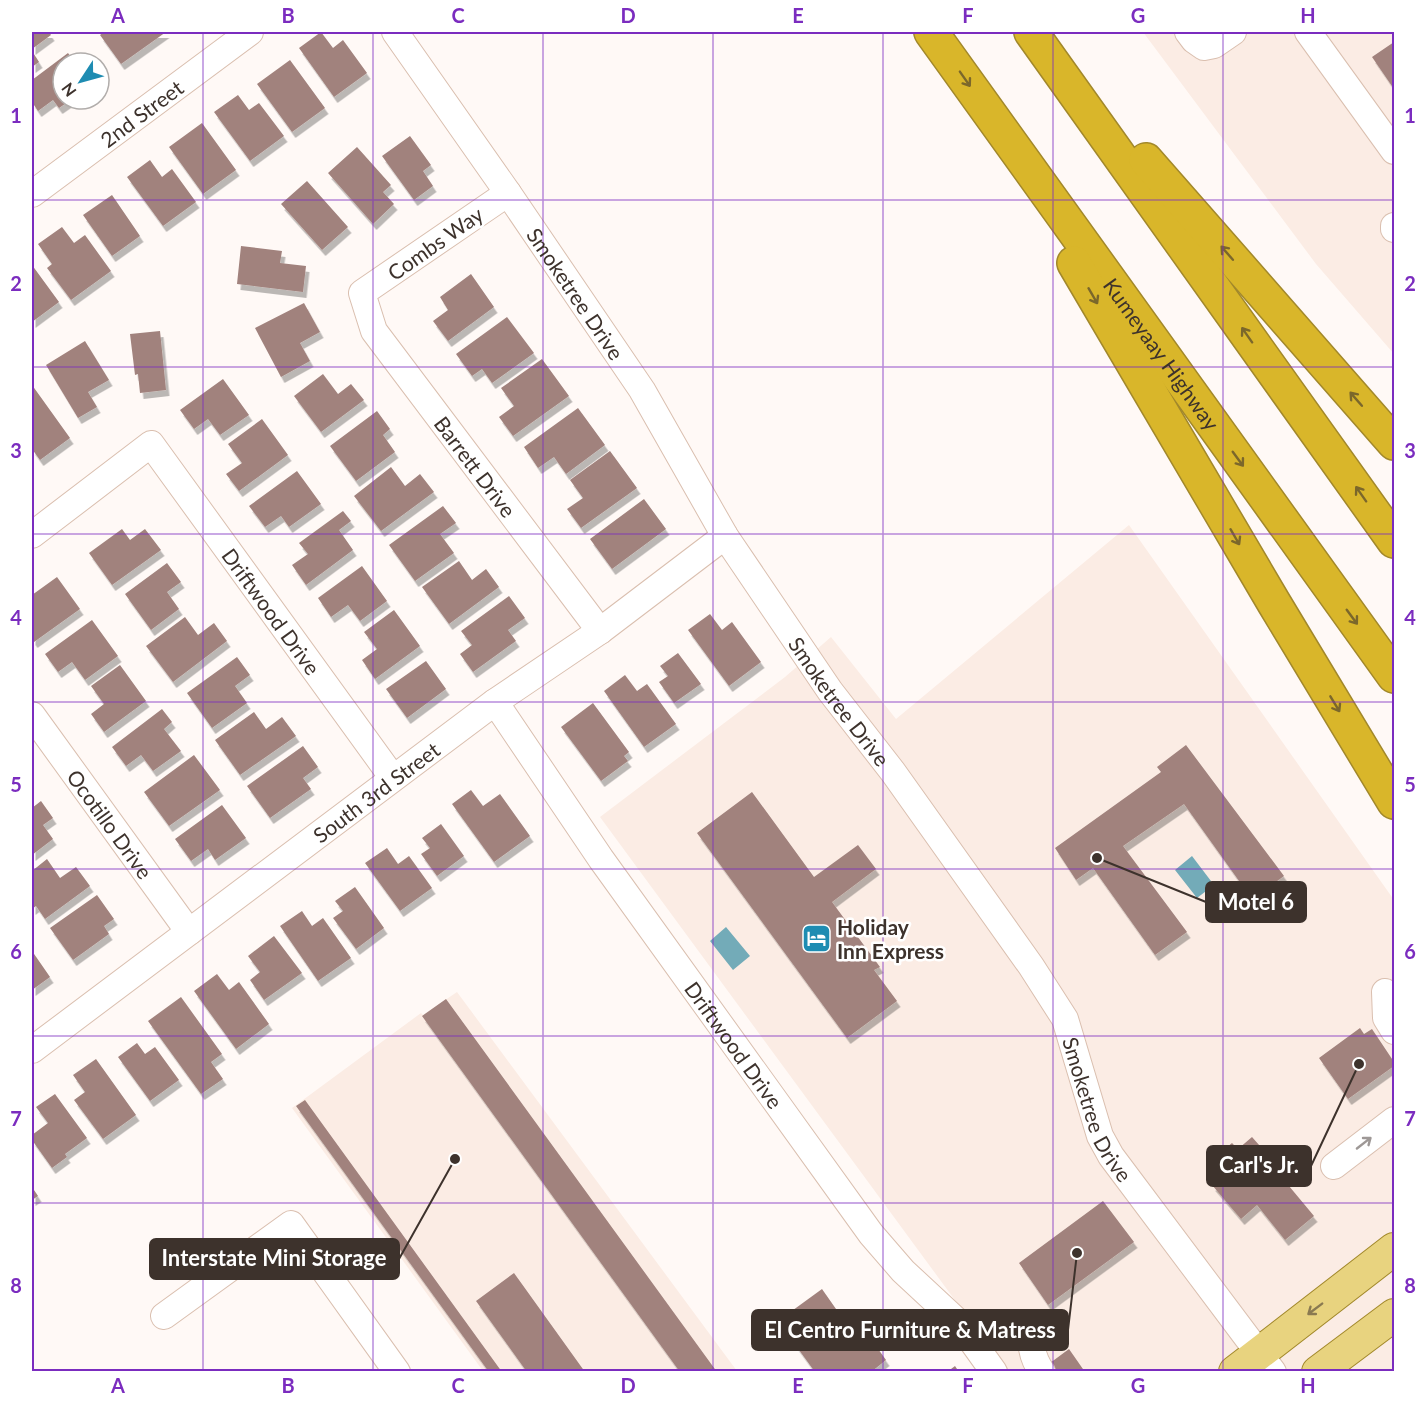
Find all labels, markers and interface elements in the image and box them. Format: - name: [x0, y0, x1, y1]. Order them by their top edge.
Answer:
- text: A: [110, 3, 125, 27]
- text: B: [281, 3, 295, 27]
- text: C: [451, 3, 465, 27]
- text: D: [620, 3, 636, 27]
- text: E: [792, 3, 804, 27]
- text: F: [962, 3, 974, 27]
- text: G: [1131, 3, 1145, 27]
- text: H: [1300, 3, 1316, 27]
- north arrow: [51, 51, 111, 111]
- one-way arrow: [959, 71, 971, 87]
- street label: 2nd Street: [95, 74, 188, 152]
- text: N: [57, 80, 80, 101]
- text: 1: [10, 103, 22, 127]
- text: 1: [1404, 103, 1416, 127]
- street label: Combs Way: [383, 201, 488, 285]
- street label: Smoketree Drive: [523, 223, 630, 364]
- one-way arrow: [1220, 245, 1234, 260]
- text: 2: [10, 271, 22, 295]
- text: 2: [1404, 271, 1416, 295]
- street label: Kumeyaay Highway: [1099, 273, 1225, 434]
- one-way arrow: [1088, 287, 1100, 304]
- one-way arrow: [1241, 327, 1253, 343]
- one-way arrow: [1349, 392, 1363, 407]
- street label: Barrett Drive: [430, 411, 522, 521]
- text: 3: [10, 438, 22, 462]
- text: 3: [1404, 438, 1416, 462]
- one-way arrow: [1232, 451, 1245, 467]
- one-way arrow: [1354, 486, 1367, 502]
- one-way arrow: [1229, 528, 1241, 545]
- street label: Driftwood Drive: [218, 543, 326, 679]
- text: 4: [10, 605, 22, 629]
- text: 4: [1404, 605, 1416, 629]
- one-way arrow: [1346, 609, 1359, 625]
- street label: Smoketree Drive: [784, 632, 896, 770]
- one-way arrow: [1330, 695, 1342, 712]
- street label: South 3rd Street: [308, 736, 444, 847]
- street label: Ocotillo Drive: [63, 764, 158, 883]
- text: 5: [10, 772, 22, 796]
- text: 5: [1404, 772, 1416, 796]
- callout: Motel 6: [1206, 882, 1306, 922]
- text: Motel 6: [1218, 888, 1294, 915]
- place label: Holiday Inn Express: [837, 914, 944, 963]
- hotel icon: Holiday Inn Express: [800, 922, 832, 954]
- text: 6: [10, 939, 22, 963]
- text: 6: [1404, 939, 1416, 963]
- street label: Driftwood Drive: [681, 976, 789, 1113]
- street label: Smoketree Drive: [1059, 1034, 1138, 1186]
- text: 7: [10, 1106, 22, 1130]
- text: 7: [1404, 1106, 1416, 1130]
- one-way arrow: [1356, 1137, 1372, 1149]
- callout: Carl's Jr.: [1207, 1146, 1311, 1186]
- text: Carl's Jr.: [1219, 1151, 1299, 1178]
- callout: Interstate Mini Storage: [150, 1239, 399, 1279]
- text: Interstate Mini Storage: [162, 1244, 387, 1271]
- text: 8: [10, 1273, 22, 1297]
- text: 8: [1404, 1273, 1416, 1297]
- one-way arrow: [1307, 1302, 1323, 1315]
- callout: El Centro Furniture & Matress: [752, 1310, 1068, 1350]
- text: El Centro Furniture & Matress: [764, 1316, 1056, 1343]
- text: A: [110, 1373, 125, 1397]
- text: B: [281, 1373, 295, 1397]
- text: C: [451, 1373, 465, 1397]
- text: D: [620, 1373, 636, 1397]
- text: E: [792, 1373, 804, 1397]
- text: F: [962, 1373, 974, 1397]
- text: G: [1131, 1373, 1145, 1397]
- text: H: [1300, 1373, 1316, 1397]

